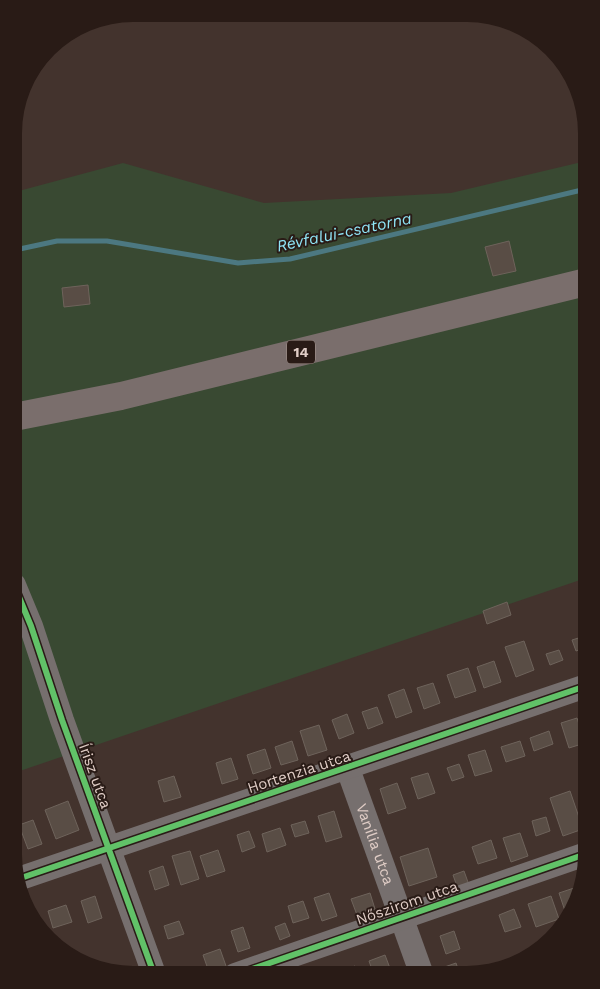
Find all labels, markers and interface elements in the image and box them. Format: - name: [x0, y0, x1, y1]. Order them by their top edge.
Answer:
- water label: Révfalui-csatorna: [275, 208, 413, 256]
- road number: 14: [287, 341, 315, 364]
- street label: Írisz utca: [75, 741, 115, 811]
- street label: Hortenzia utca: [245, 747, 353, 797]
- street label: Vanília utca: [352, 801, 398, 888]
- street label: Nőszirom utca: [354, 877, 461, 929]

